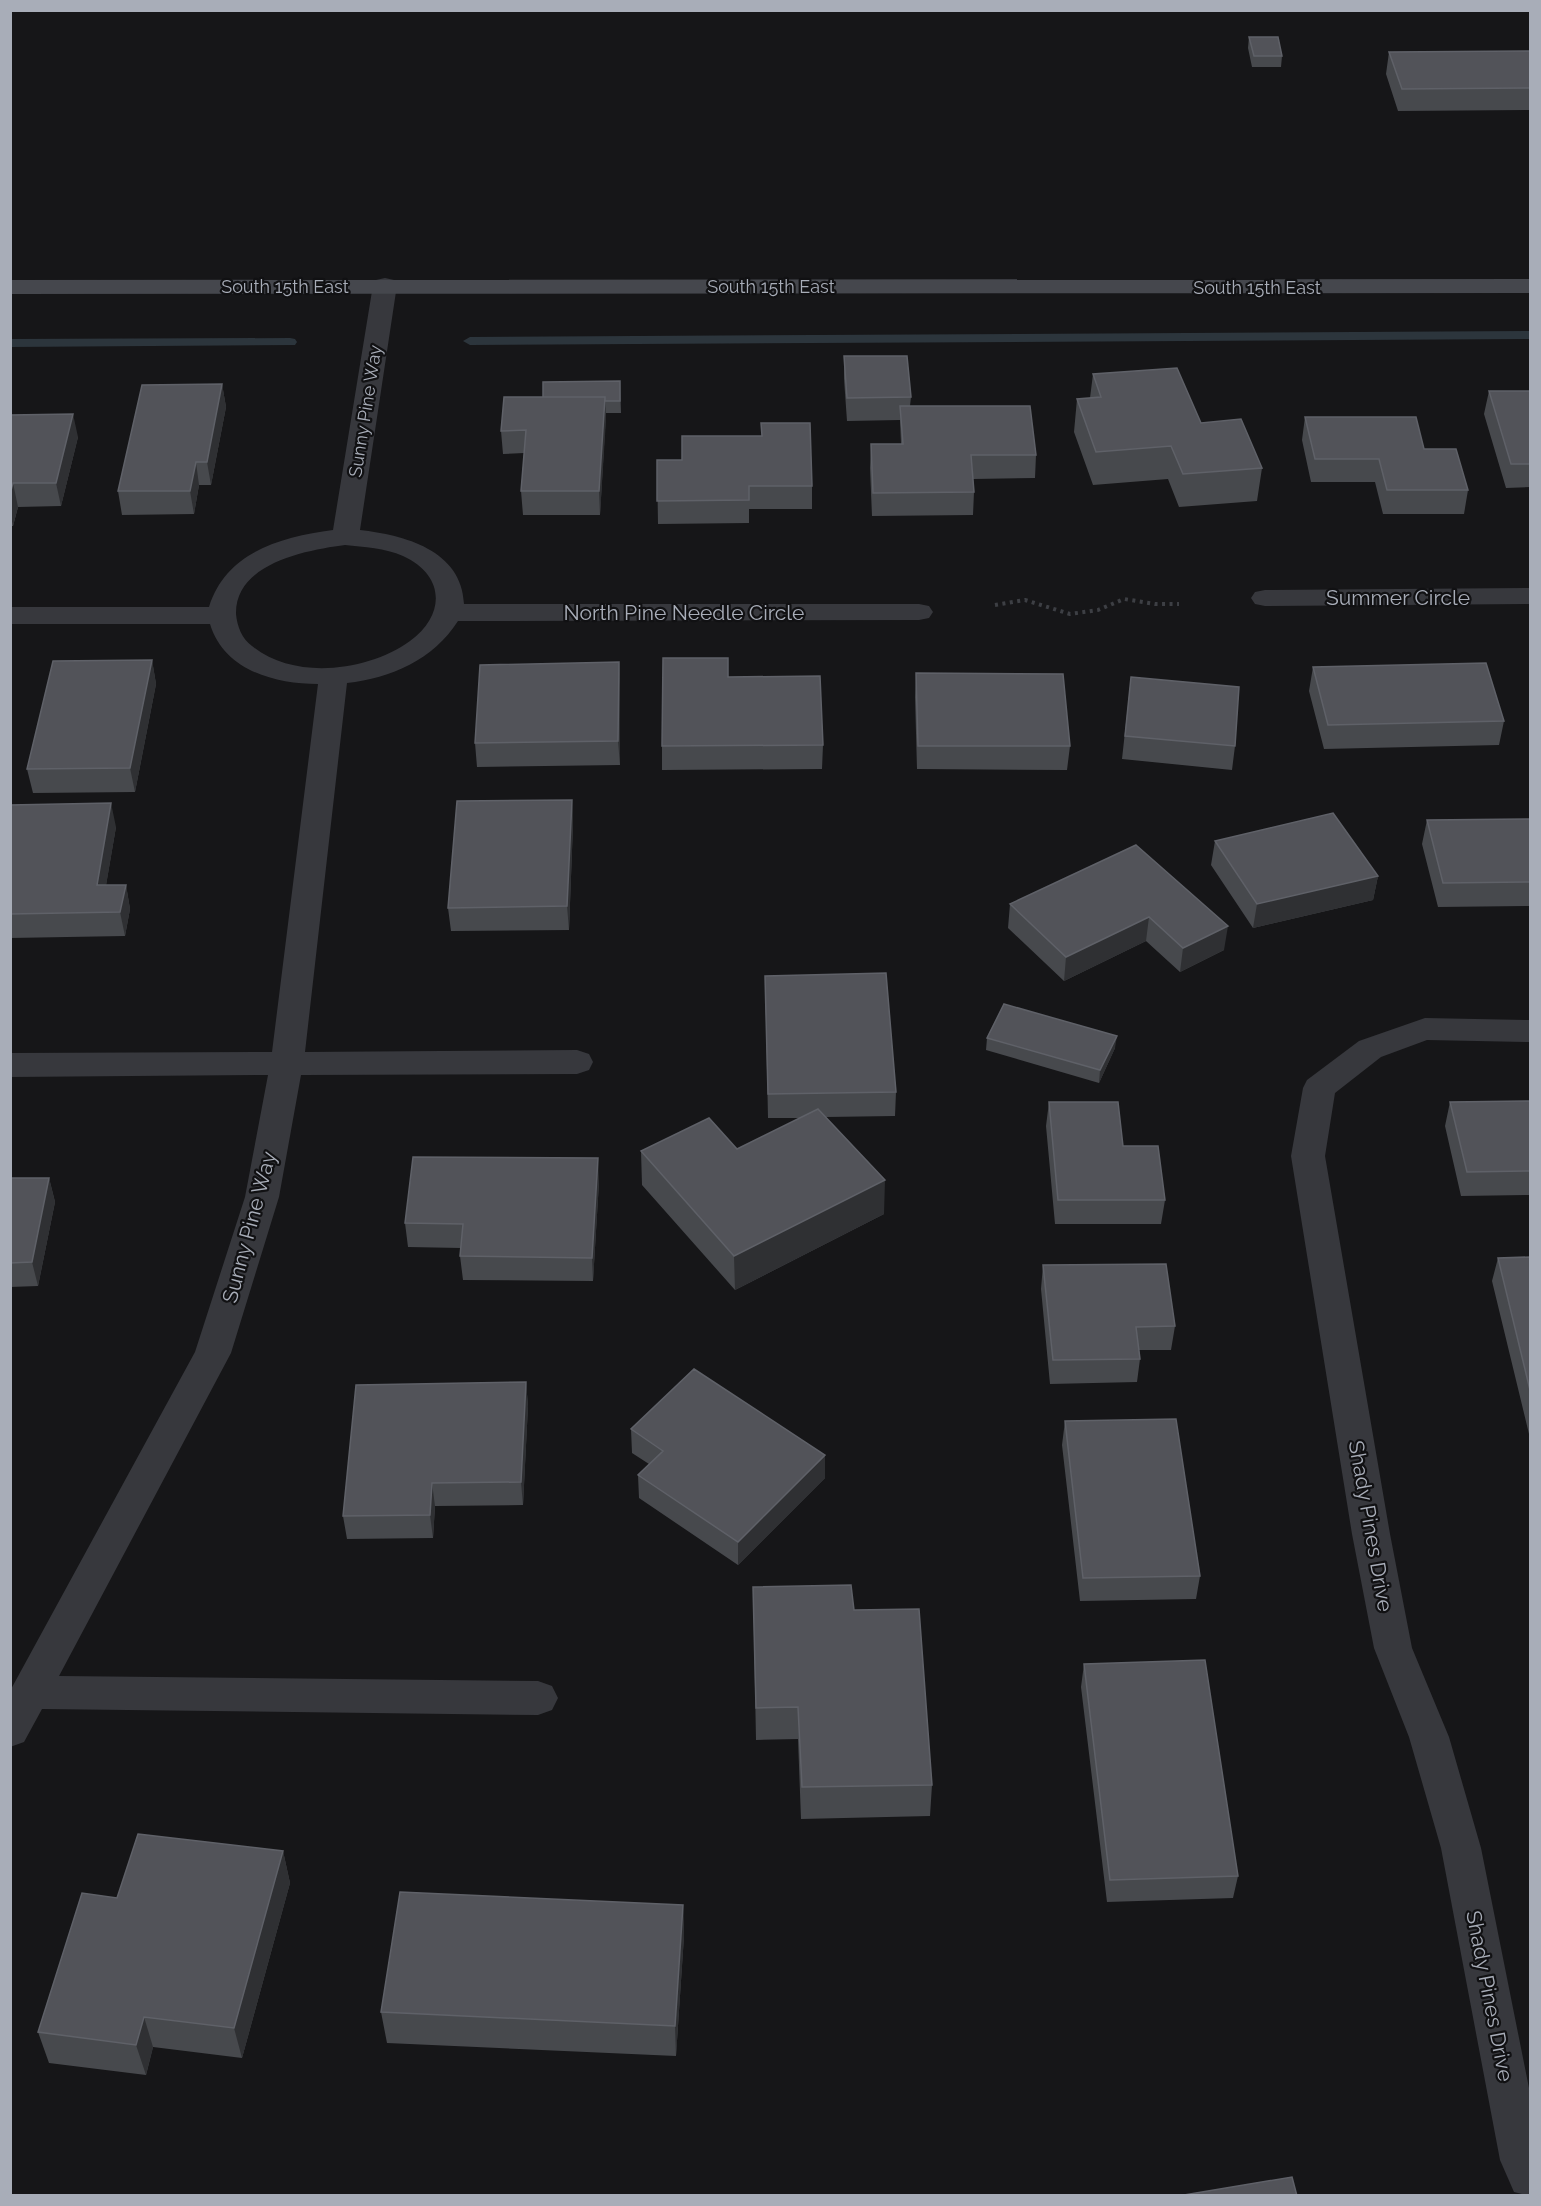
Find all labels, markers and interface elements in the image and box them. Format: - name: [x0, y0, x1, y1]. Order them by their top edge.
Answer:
- street label: South 15th East: [221, 276, 349, 297]
- street label: South 15th East: [707, 276, 835, 297]
- street label: South 15th East: [1193, 277, 1321, 298]
- street label: Sunny Pine Way: [344, 343, 386, 479]
- street label: Summer Circle: [1326, 585, 1470, 610]
- street label: North Pine Needle Circle: [564, 600, 804, 625]
- street label: Sunny Pine Way: [217, 1148, 281, 1306]
- street label: Shady Pines Drive: [1344, 1438, 1398, 1614]
- street label: Shady Pines Drive: [1461, 1908, 1519, 2084]

